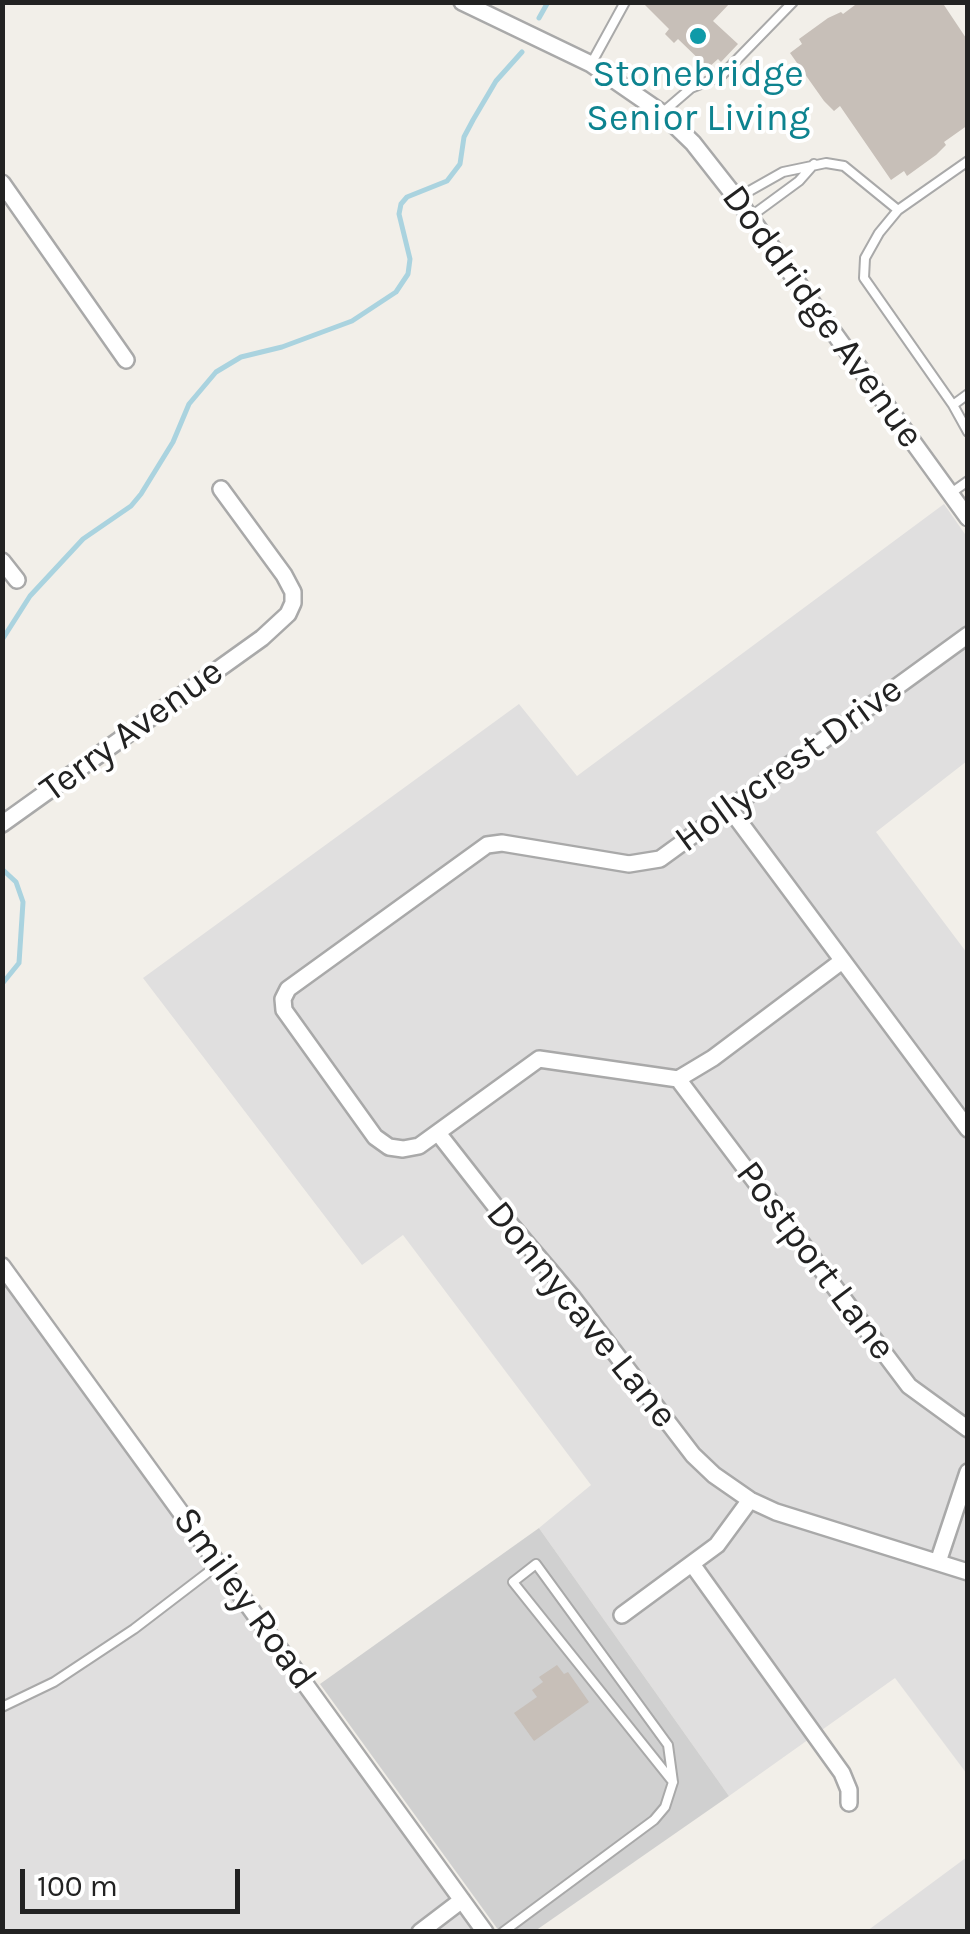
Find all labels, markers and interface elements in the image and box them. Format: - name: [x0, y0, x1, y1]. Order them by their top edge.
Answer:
- marker: Stonebridge Senior Living: [687, 25, 709, 47]
- place label: Stonebridge Senior Living: [586, 52, 810, 142]
- street label: Doddridge Avenue: [711, 177, 933, 457]
- street label: Terry Avenue: [32, 649, 232, 813]
- street label: Hollycrest Drive: [666, 667, 912, 863]
- street label: Postport Lane: [725, 1153, 905, 1369]
- street label: Donnycave Lane: [476, 1192, 686, 1438]
- street label: Smiley Road: [163, 1499, 325, 1699]
- scale bar: [25, 1849, 245, 1911]
- text: 100 m: [37, 1868, 118, 1904]

